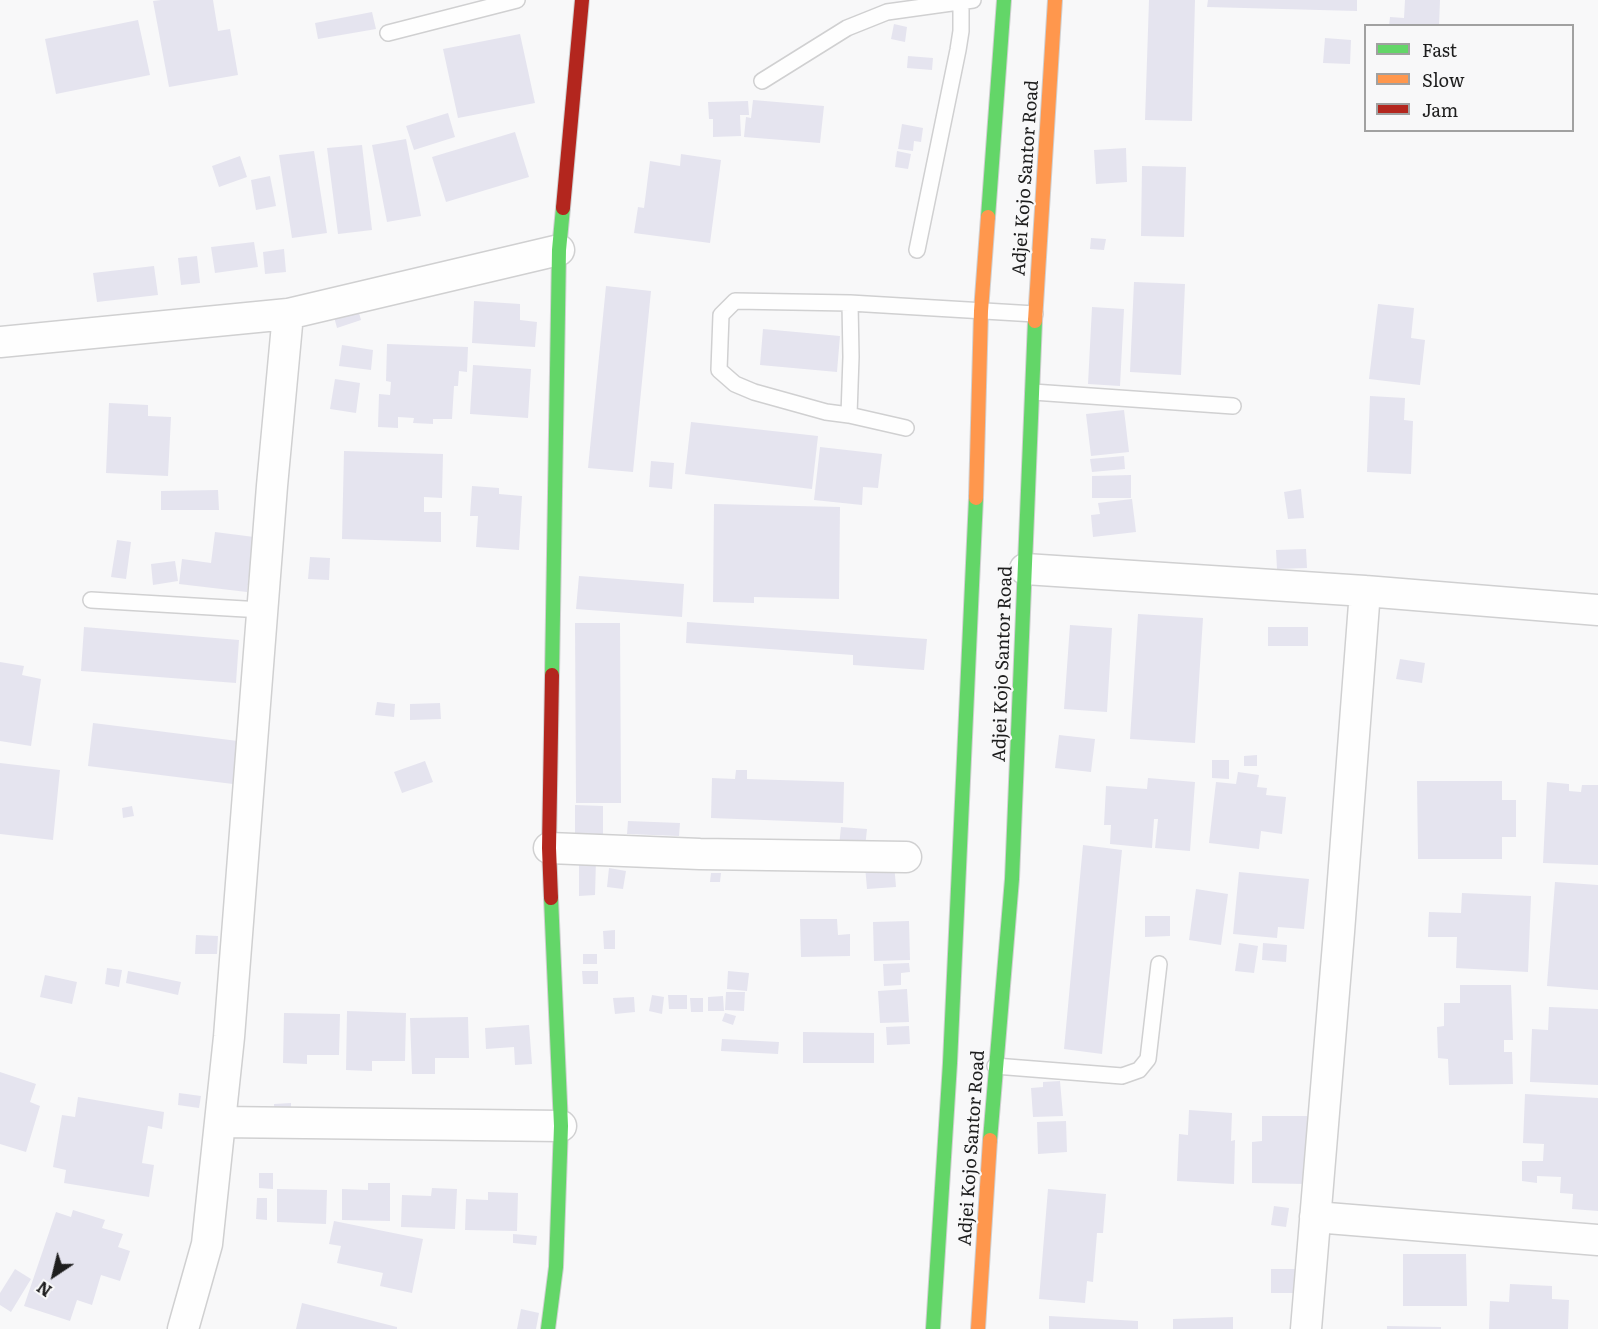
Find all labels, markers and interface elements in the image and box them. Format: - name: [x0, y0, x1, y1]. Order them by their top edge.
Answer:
- legend: [1364, 24, 1574, 132]
- text: Fast: [1422, 36, 1457, 63]
- text: Slow: [1422, 66, 1464, 93]
- street label: Adjei Kojo Santor Road: [1008, 79, 1044, 277]
- text: Jam: [1422, 96, 1458, 123]
- street label: Adjei Kojo Santor Road: [989, 565, 1017, 763]
- street label: Adjei Kojo Santor Road: [954, 1049, 990, 1247]
- north arrow: [24, 1245, 84, 1305]
- text: N: [31, 1276, 56, 1303]

